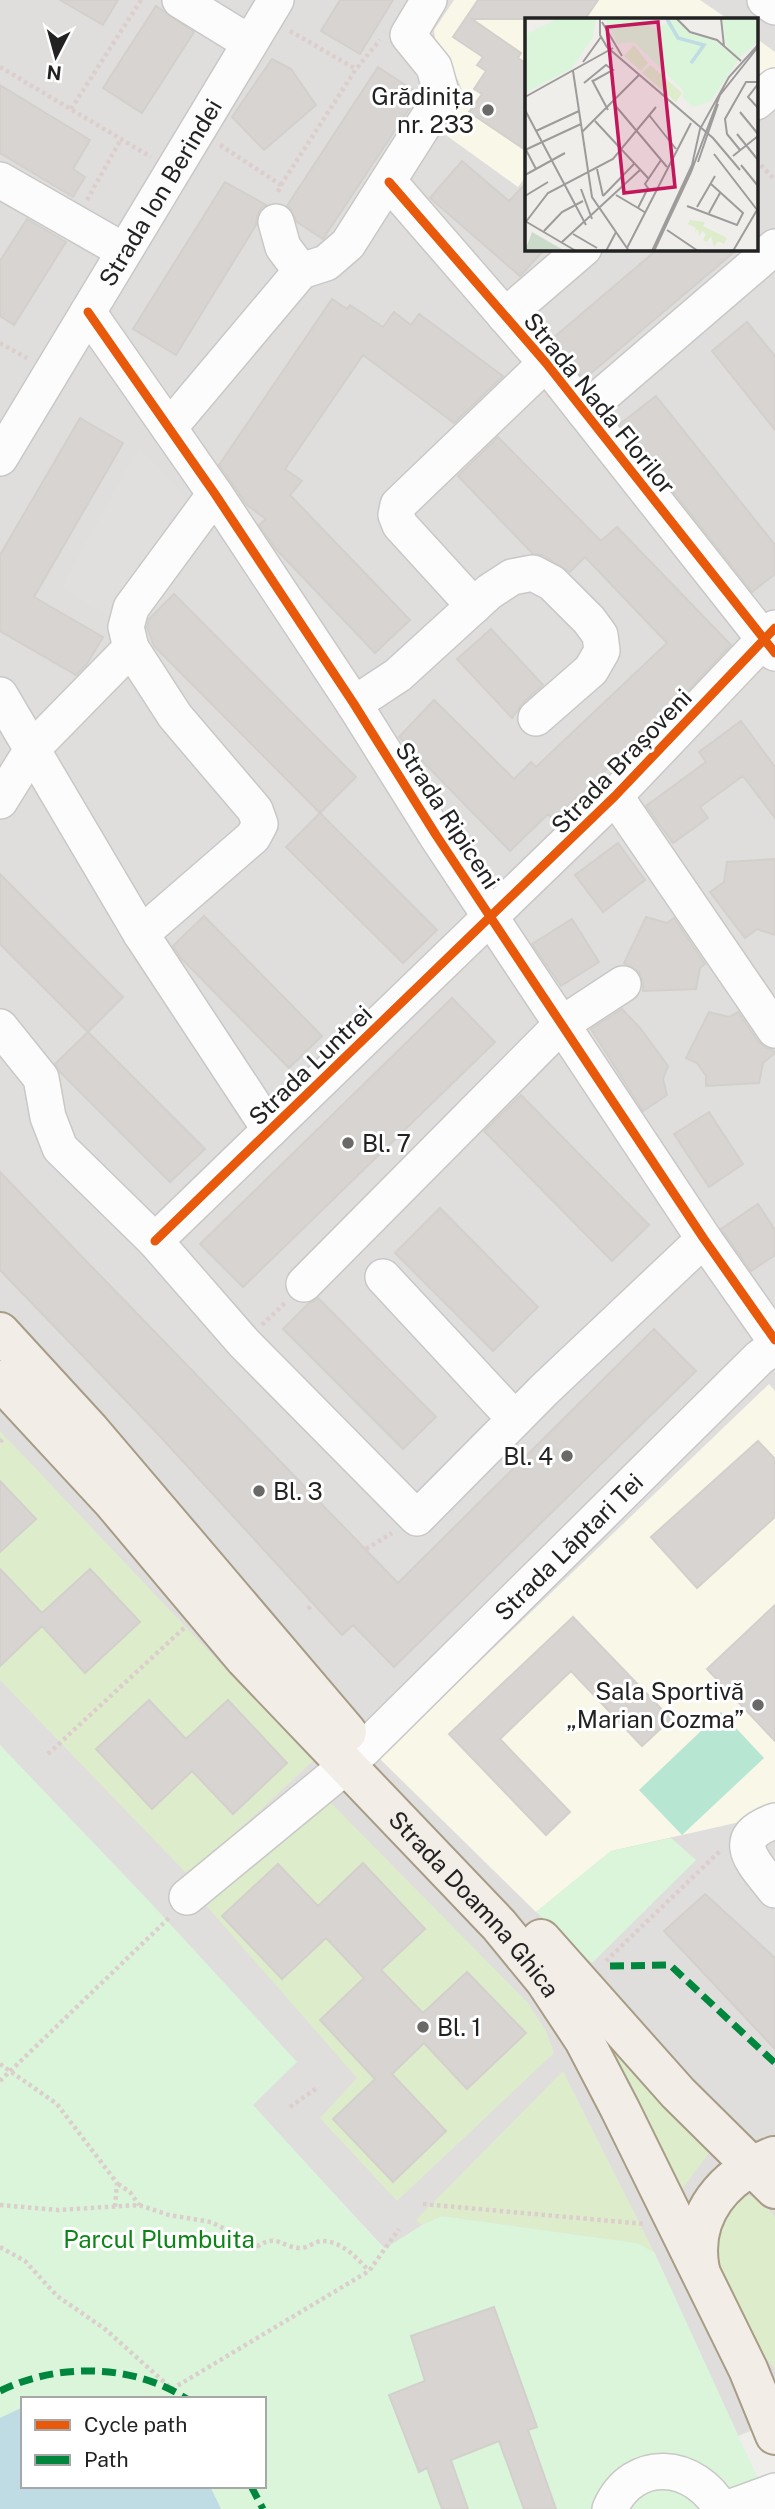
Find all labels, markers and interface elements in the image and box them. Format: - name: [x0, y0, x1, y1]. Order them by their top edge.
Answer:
- inset map: [525, 18, 758, 250]
- north arrow: [21, 21, 91, 91]
- text: N: [46, 61, 63, 85]
- place label: Grădinița nr. 233: [371, 82, 474, 138]
- street label: Strada Ion Berindei: [93, 94, 227, 291]
- marker: Grădinița nr. 233: [480, 102, 496, 118]
- street label: Strada Nada Florilor: [518, 307, 682, 499]
- street label: Strada Brașoveni: [545, 683, 697, 839]
- street label: Strada Ripiceni: [390, 736, 506, 894]
- street label: Strada Luntrei: [243, 999, 377, 1131]
- place label: Bl. 7: [362, 1129, 411, 1157]
- marker: Bl. 7: [340, 1135, 356, 1151]
- place label: Bl. 4: [503, 1442, 553, 1470]
- marker: Bl. 4: [559, 1448, 575, 1464]
- street label: Strada Lăptari Tei: [489, 1467, 648, 1626]
- place label: Bl. 3: [273, 1477, 323, 1505]
- marker: Bl. 3: [251, 1483, 267, 1499]
- place label: Sala Sportivă „Marian Cozma”: [567, 1677, 744, 1733]
- marker: Sala Sportivă „Marian Cozma”: [750, 1697, 766, 1713]
- street label: Strada Doamna Ghica: [383, 1805, 565, 2002]
- place label: Bl. 1: [437, 2013, 481, 2041]
- marker: Bl. 1: [415, 2019, 431, 2035]
- park label: Parcul Plumbuita: [63, 2225, 255, 2253]
- legend: [21, 2397, 266, 2488]
- text: Cycle path: [84, 2412, 187, 2437]
- text: Path: [84, 2447, 129, 2472]

